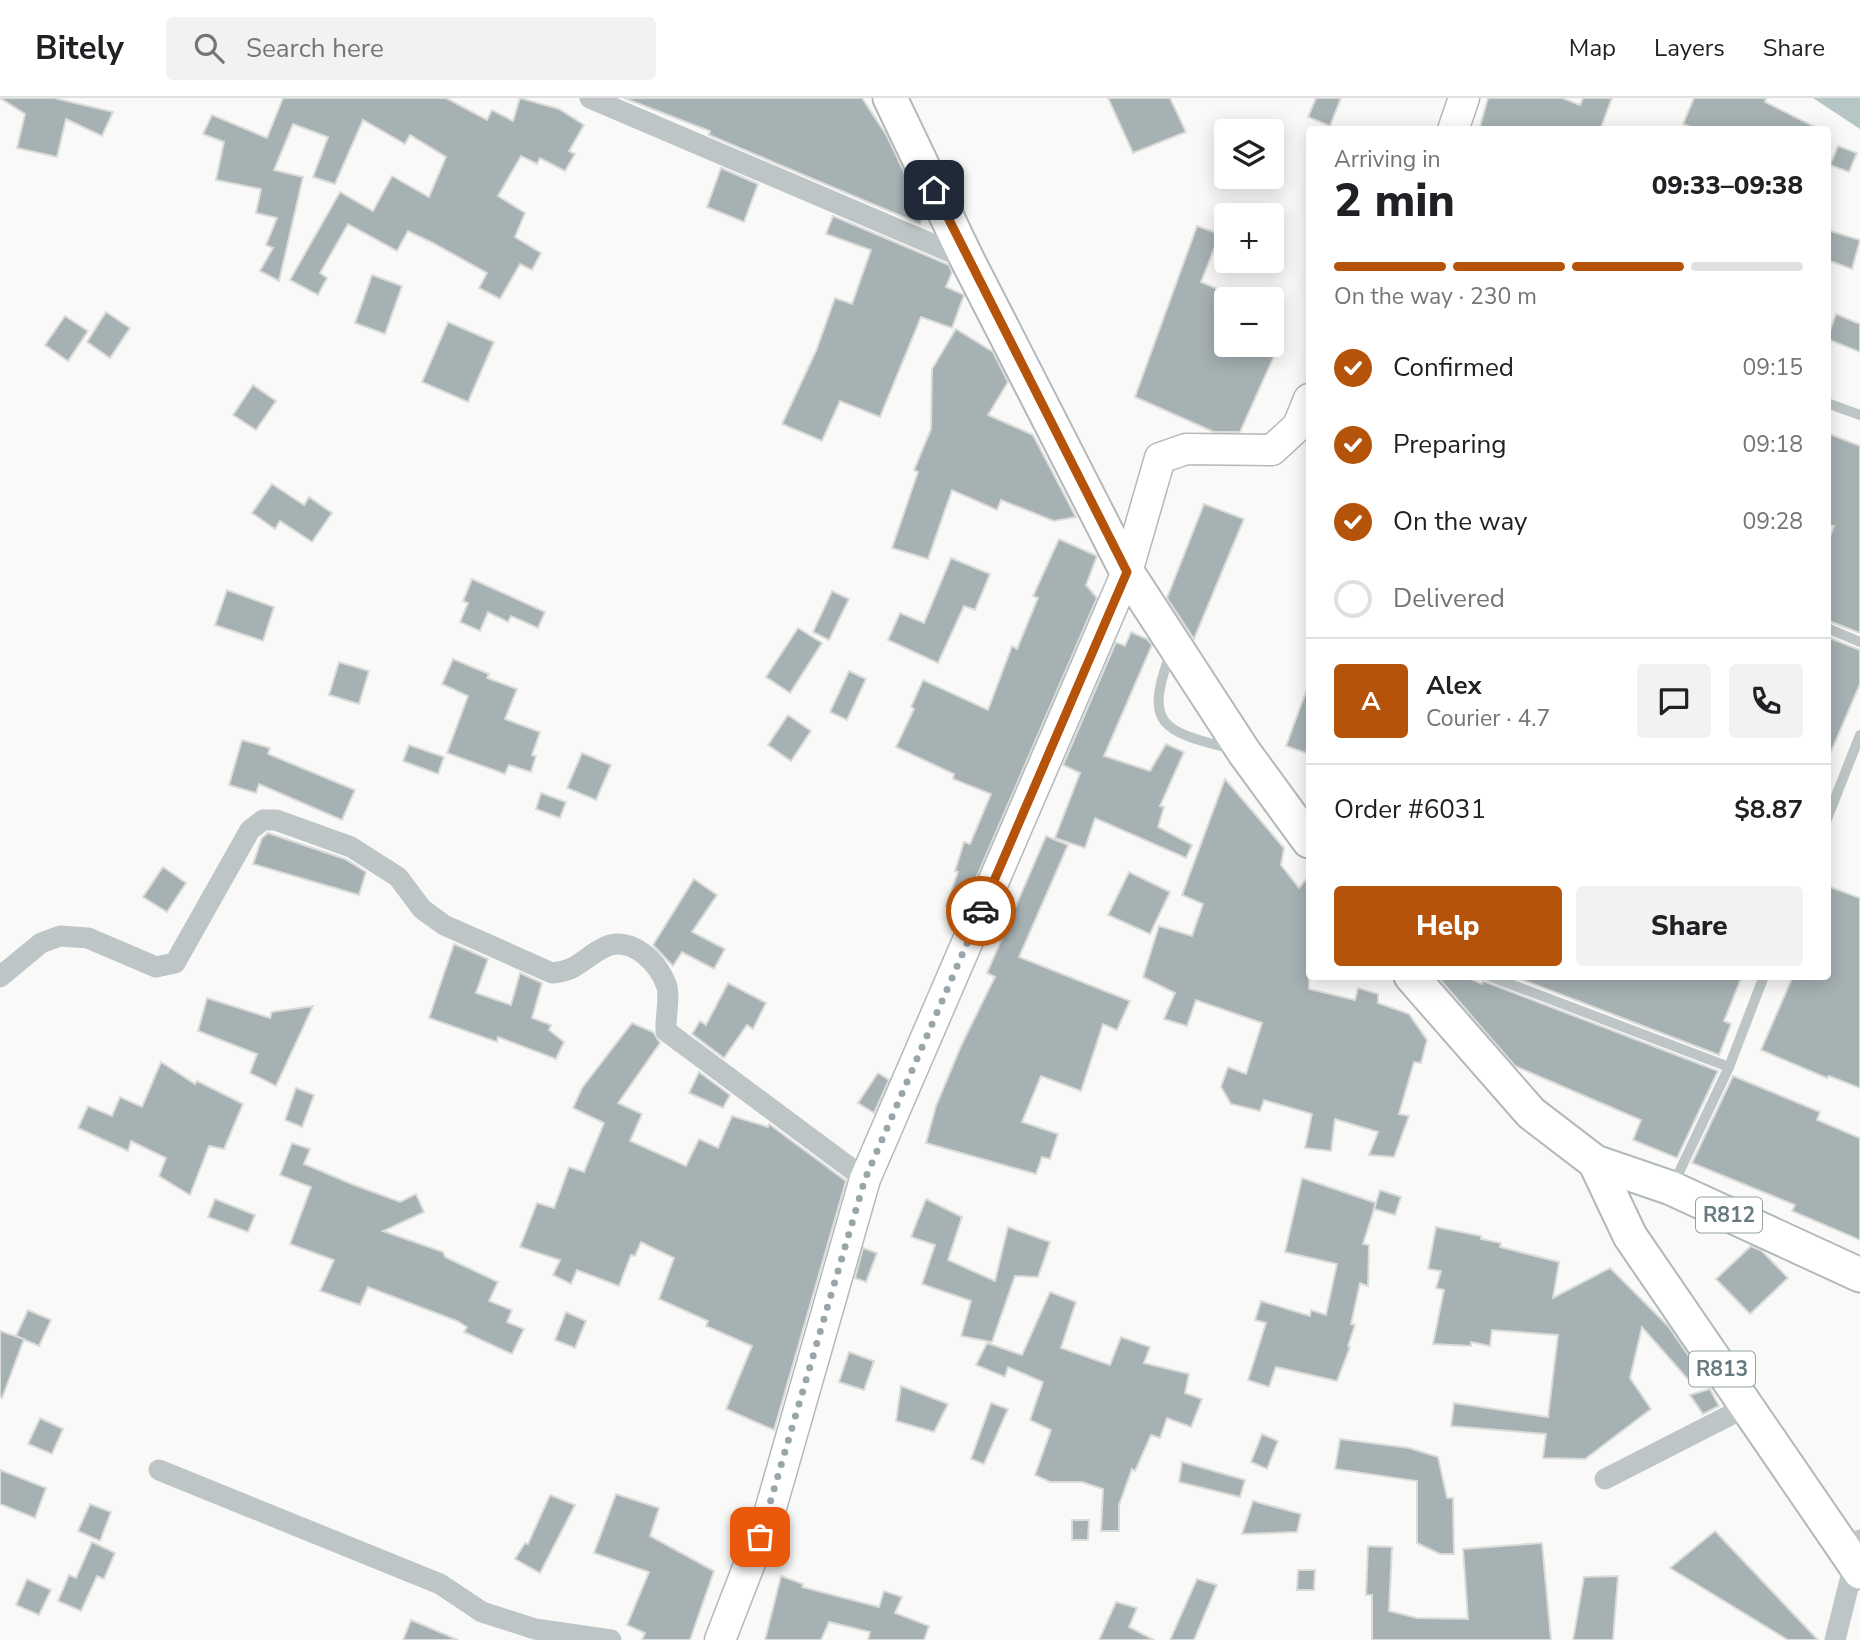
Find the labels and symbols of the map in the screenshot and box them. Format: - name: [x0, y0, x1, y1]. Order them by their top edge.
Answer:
- pin: [904, 160, 964, 220]
- courier: [946, 876, 1016, 946]
- road number: R812: [1696, 1198, 1762, 1232]
- road number: R813: [1689, 1352, 1755, 1386]
- pin: [730, 1507, 790, 1567]

